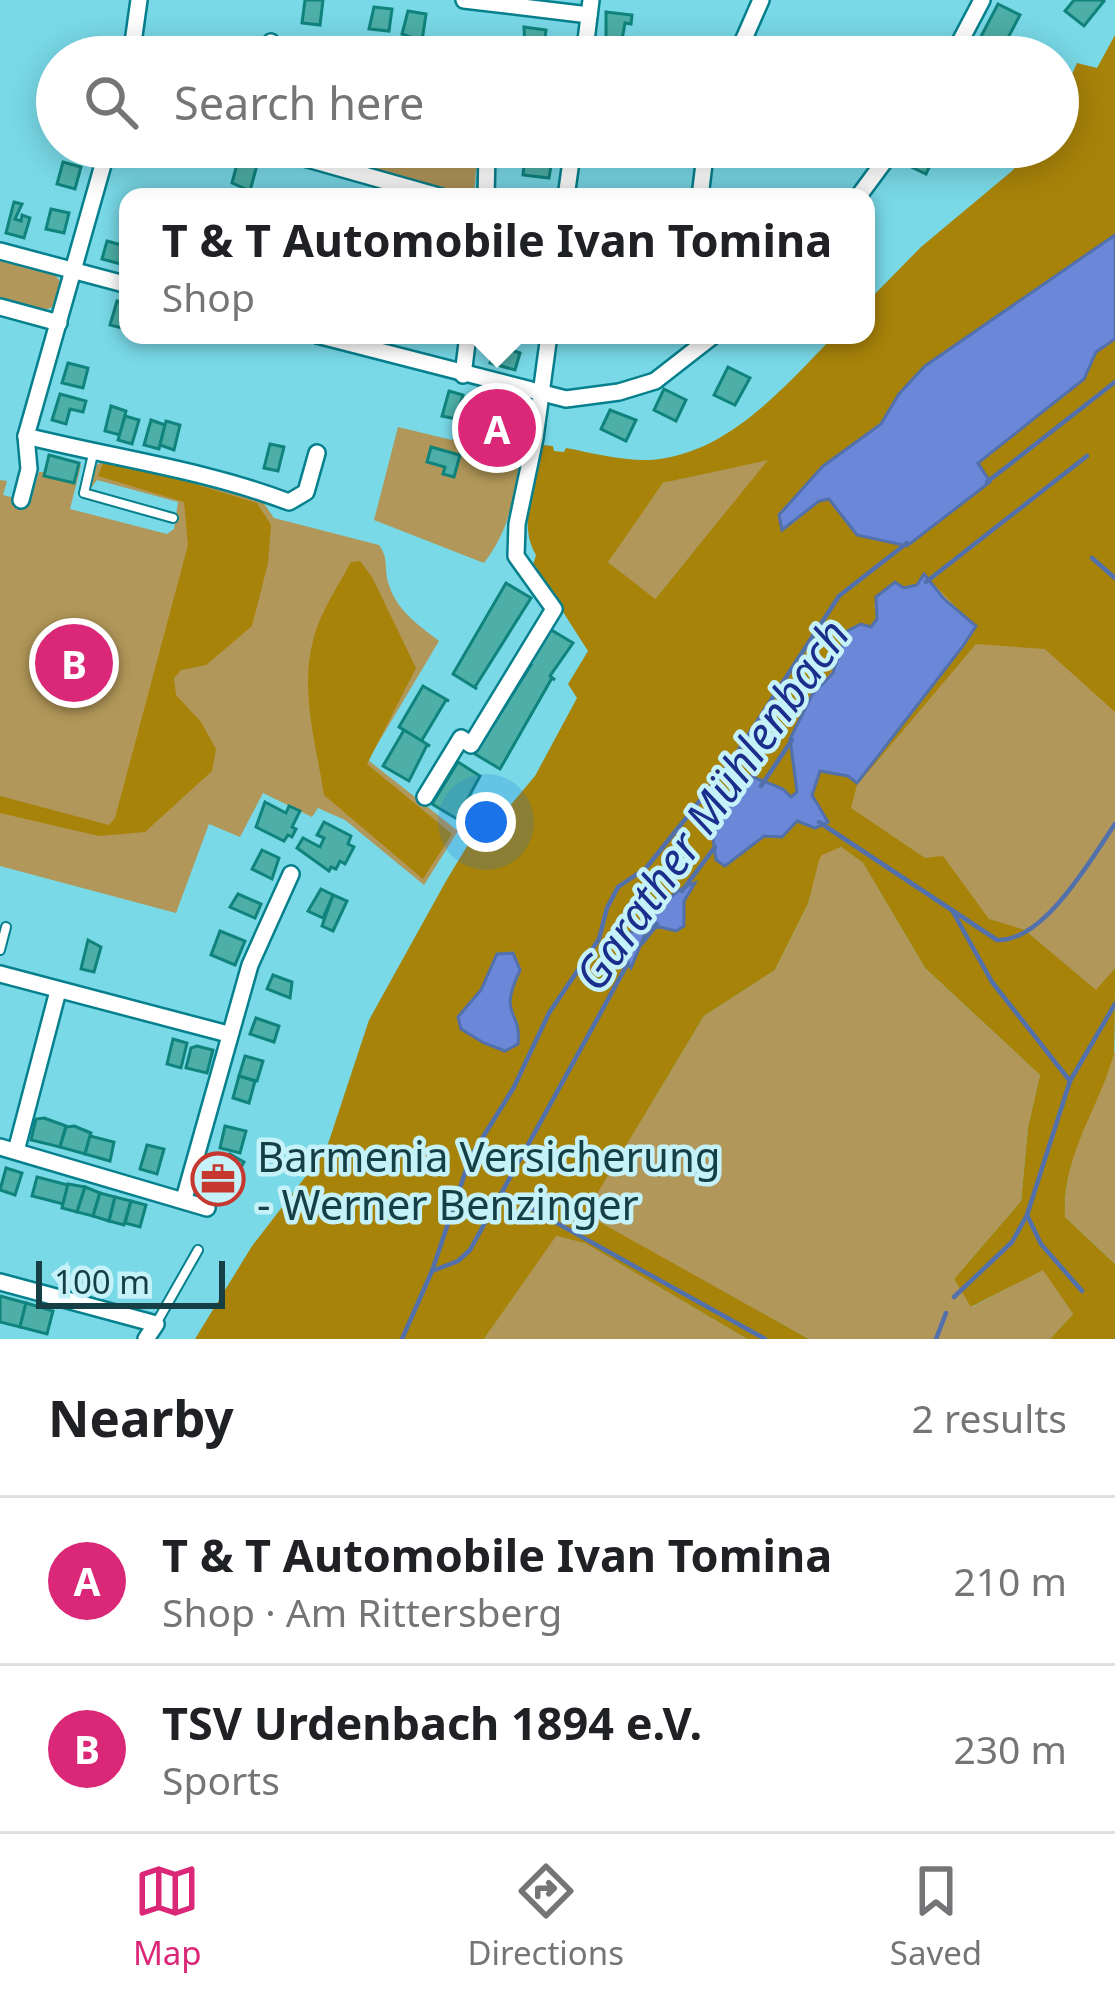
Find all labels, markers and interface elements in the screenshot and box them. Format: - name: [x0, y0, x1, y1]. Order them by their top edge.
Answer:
- search box: [36, 36, 1079, 168]
- icon: search: [78, 69, 144, 135]
- text: Search here: [174, 72, 424, 133]
- popup: [119, 188, 875, 344]
- text: T & T Automobile Ivan Tomina: [162, 209, 832, 270]
- text: Shop: [162, 270, 255, 323]
- pin: A: [458, 383, 536, 473]
- water label: Garather Mühlenbach: [560, 606, 862, 1002]
- pin: B: [35, 618, 113, 708]
- your location: [456, 792, 516, 852]
- place label: Barmenia Versicherung - Werner Benzinger: [257, 1127, 721, 1232]
- office icon: Barmenia Versicherung - Werner Benzinger: [190, 1151, 246, 1207]
- scale bar: [36, 1255, 225, 1308]
- text: 100 m: [54, 1259, 150, 1304]
- text: Nearby: [48, 1382, 234, 1452]
- text: 2 results: [912, 1391, 1067, 1444]
- text: T & T Automobile Ivan Tomina: [162, 1524, 832, 1585]
- text: A: [74, 1554, 101, 1607]
- text: 210 m: [953, 1554, 1067, 1607]
- text: Shop · Am Rittersberg: [162, 1585, 562, 1638]
- text: TSV Urdenbach 1894 e.V.: [162, 1692, 702, 1753]
- text: B: [74, 1722, 100, 1775]
- text: 230 m: [953, 1722, 1067, 1775]
- text: Sports: [162, 1753, 280, 1806]
- tab: Map: [133, 1858, 202, 1975]
- tab: Directions: [467, 1858, 624, 1975]
- tab: Saved: [890, 1858, 982, 1975]

